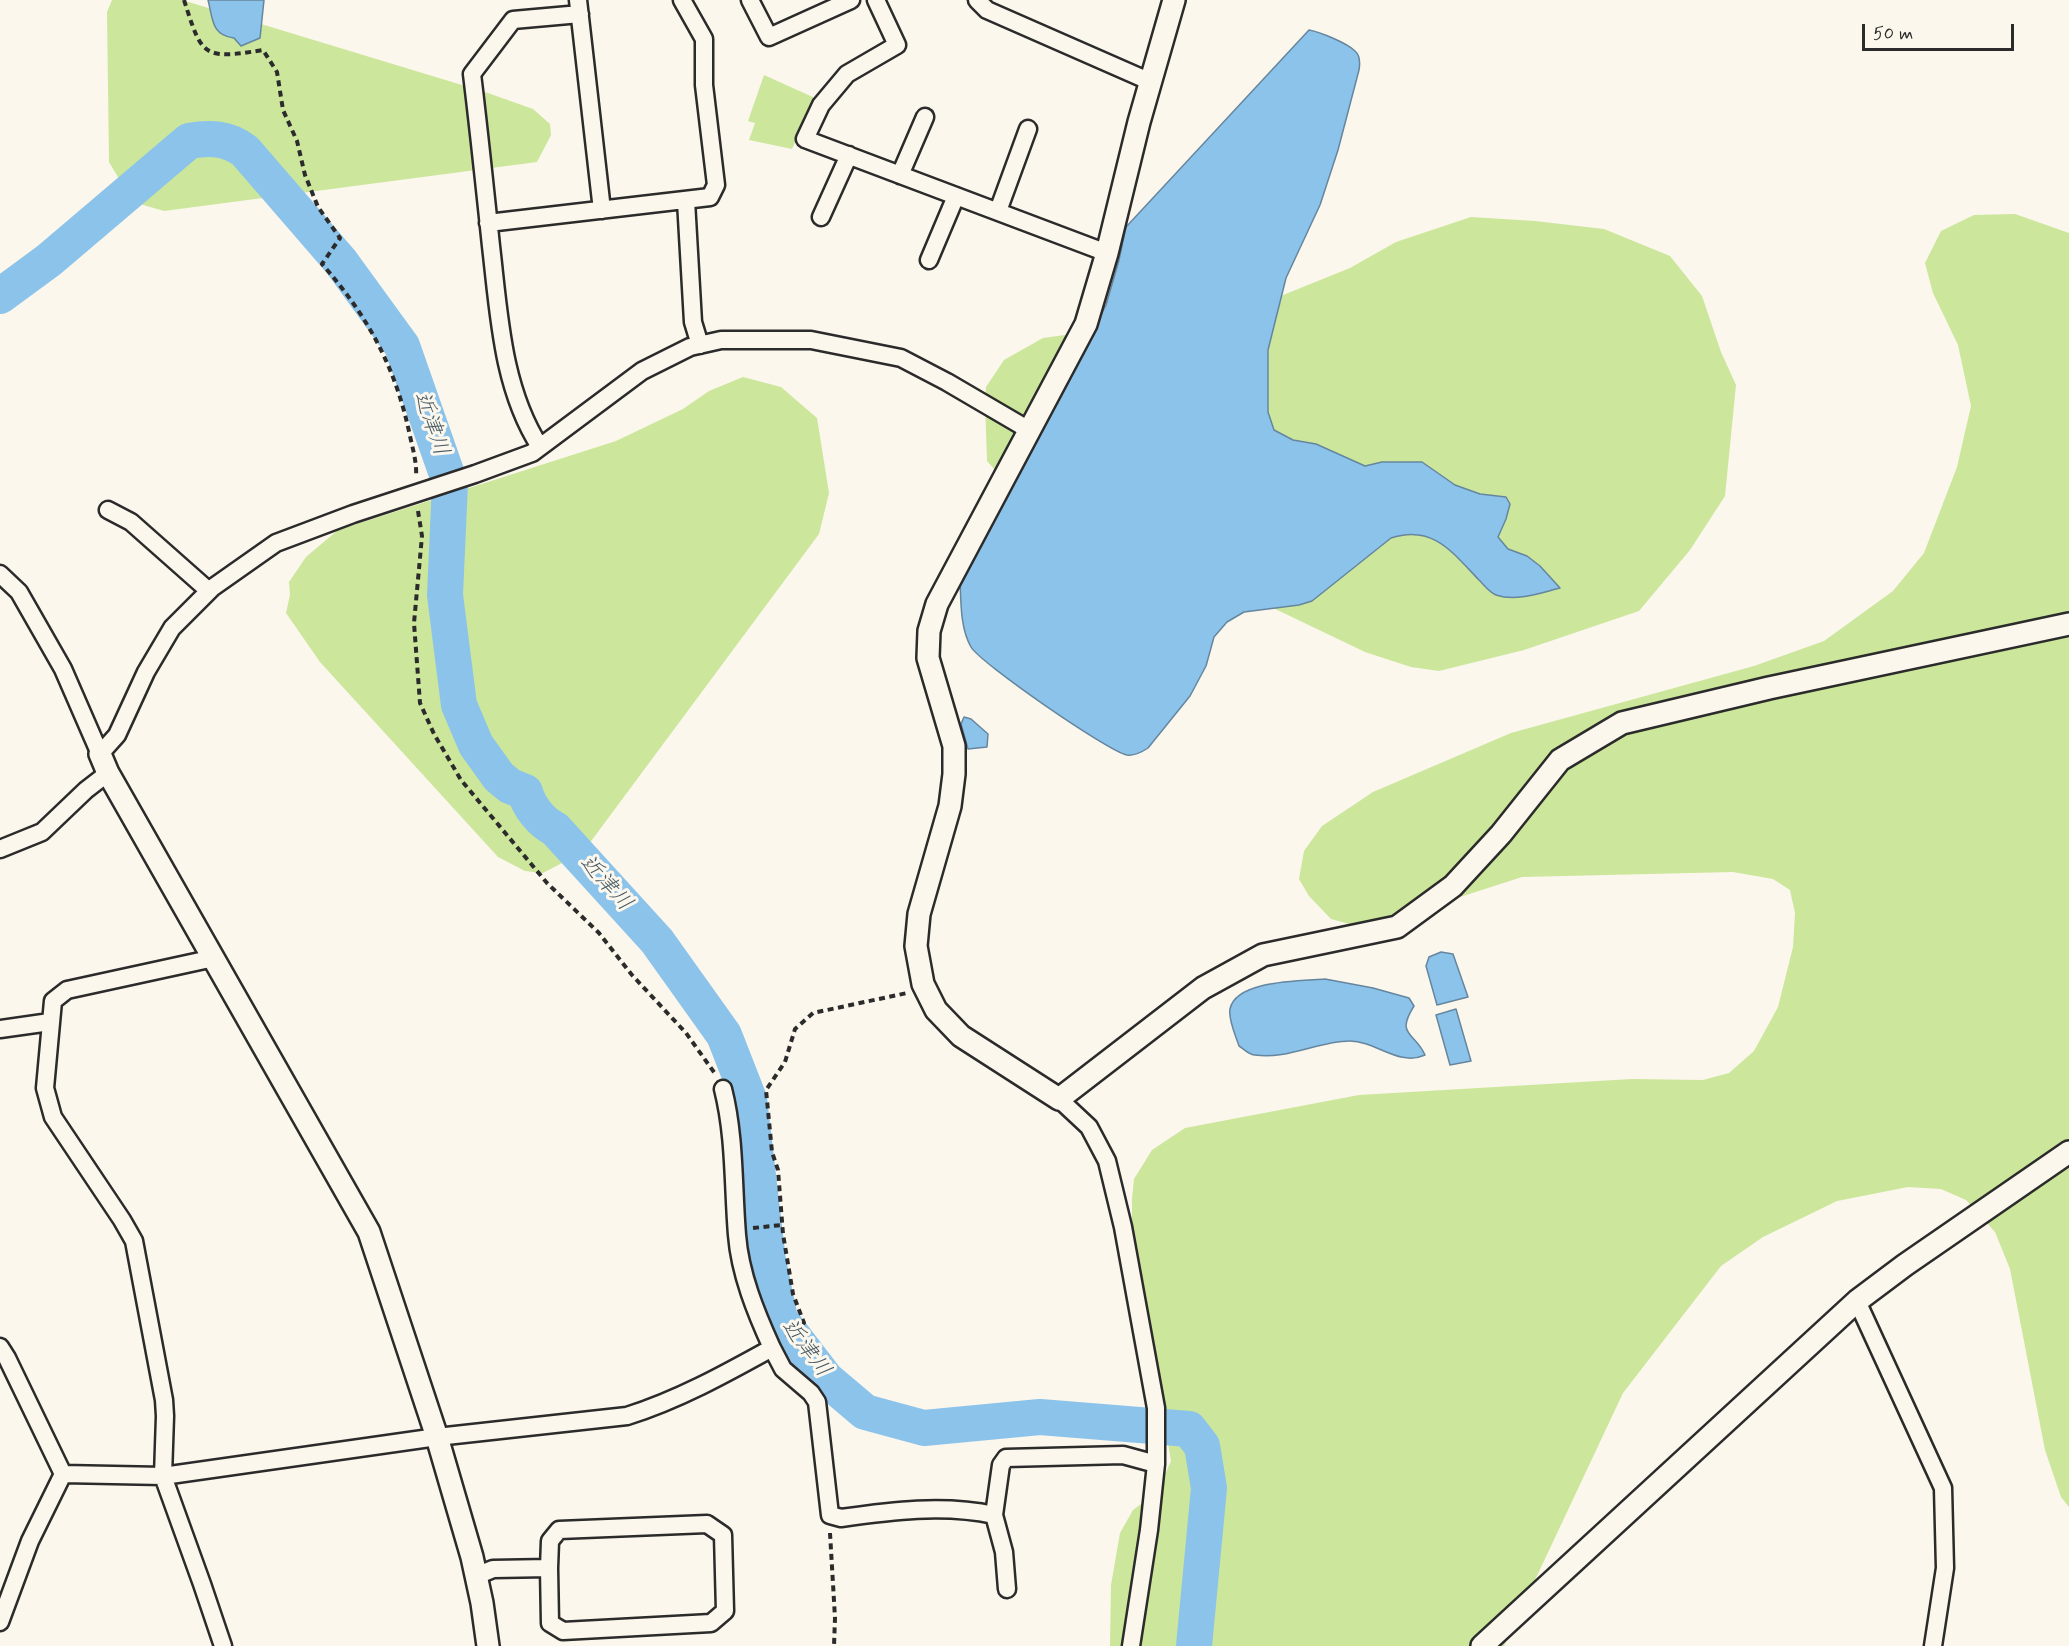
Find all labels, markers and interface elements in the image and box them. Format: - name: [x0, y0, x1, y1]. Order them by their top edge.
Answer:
- scale bar: [1865, 12, 2016, 50]
- text: 50 m: [1873, 22, 1913, 46]
- water label: 近津川: [407, 389, 453, 459]
- water label: 近津川: [573, 851, 637, 917]
- water label: 近津川: [775, 1315, 835, 1383]

